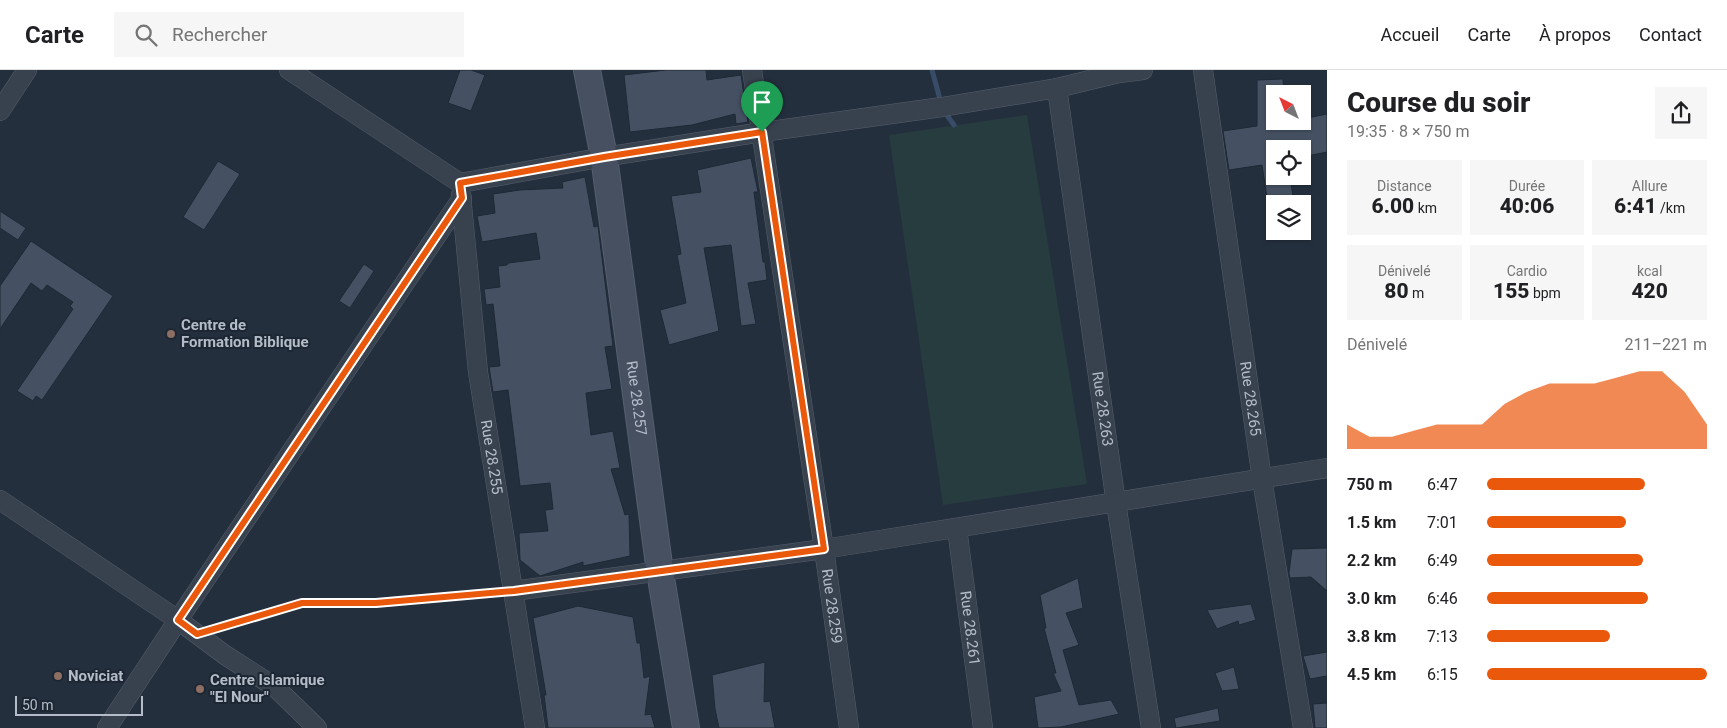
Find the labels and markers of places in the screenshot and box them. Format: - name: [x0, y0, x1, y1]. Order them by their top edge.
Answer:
- pin: [741, 81, 783, 132]
- place label: Centre de Formation Biblique: [181, 316, 309, 351]
- marker: Centre de Formation Biblique: [165, 328, 177, 340]
- place label: Noviciat: [68, 667, 123, 685]
- marker: Noviciat: [52, 670, 64, 682]
- place label: Centre Islamique "El Nour": [210, 671, 325, 706]
- marker: Centre Islamique "El Nour": [194, 683, 206, 695]

